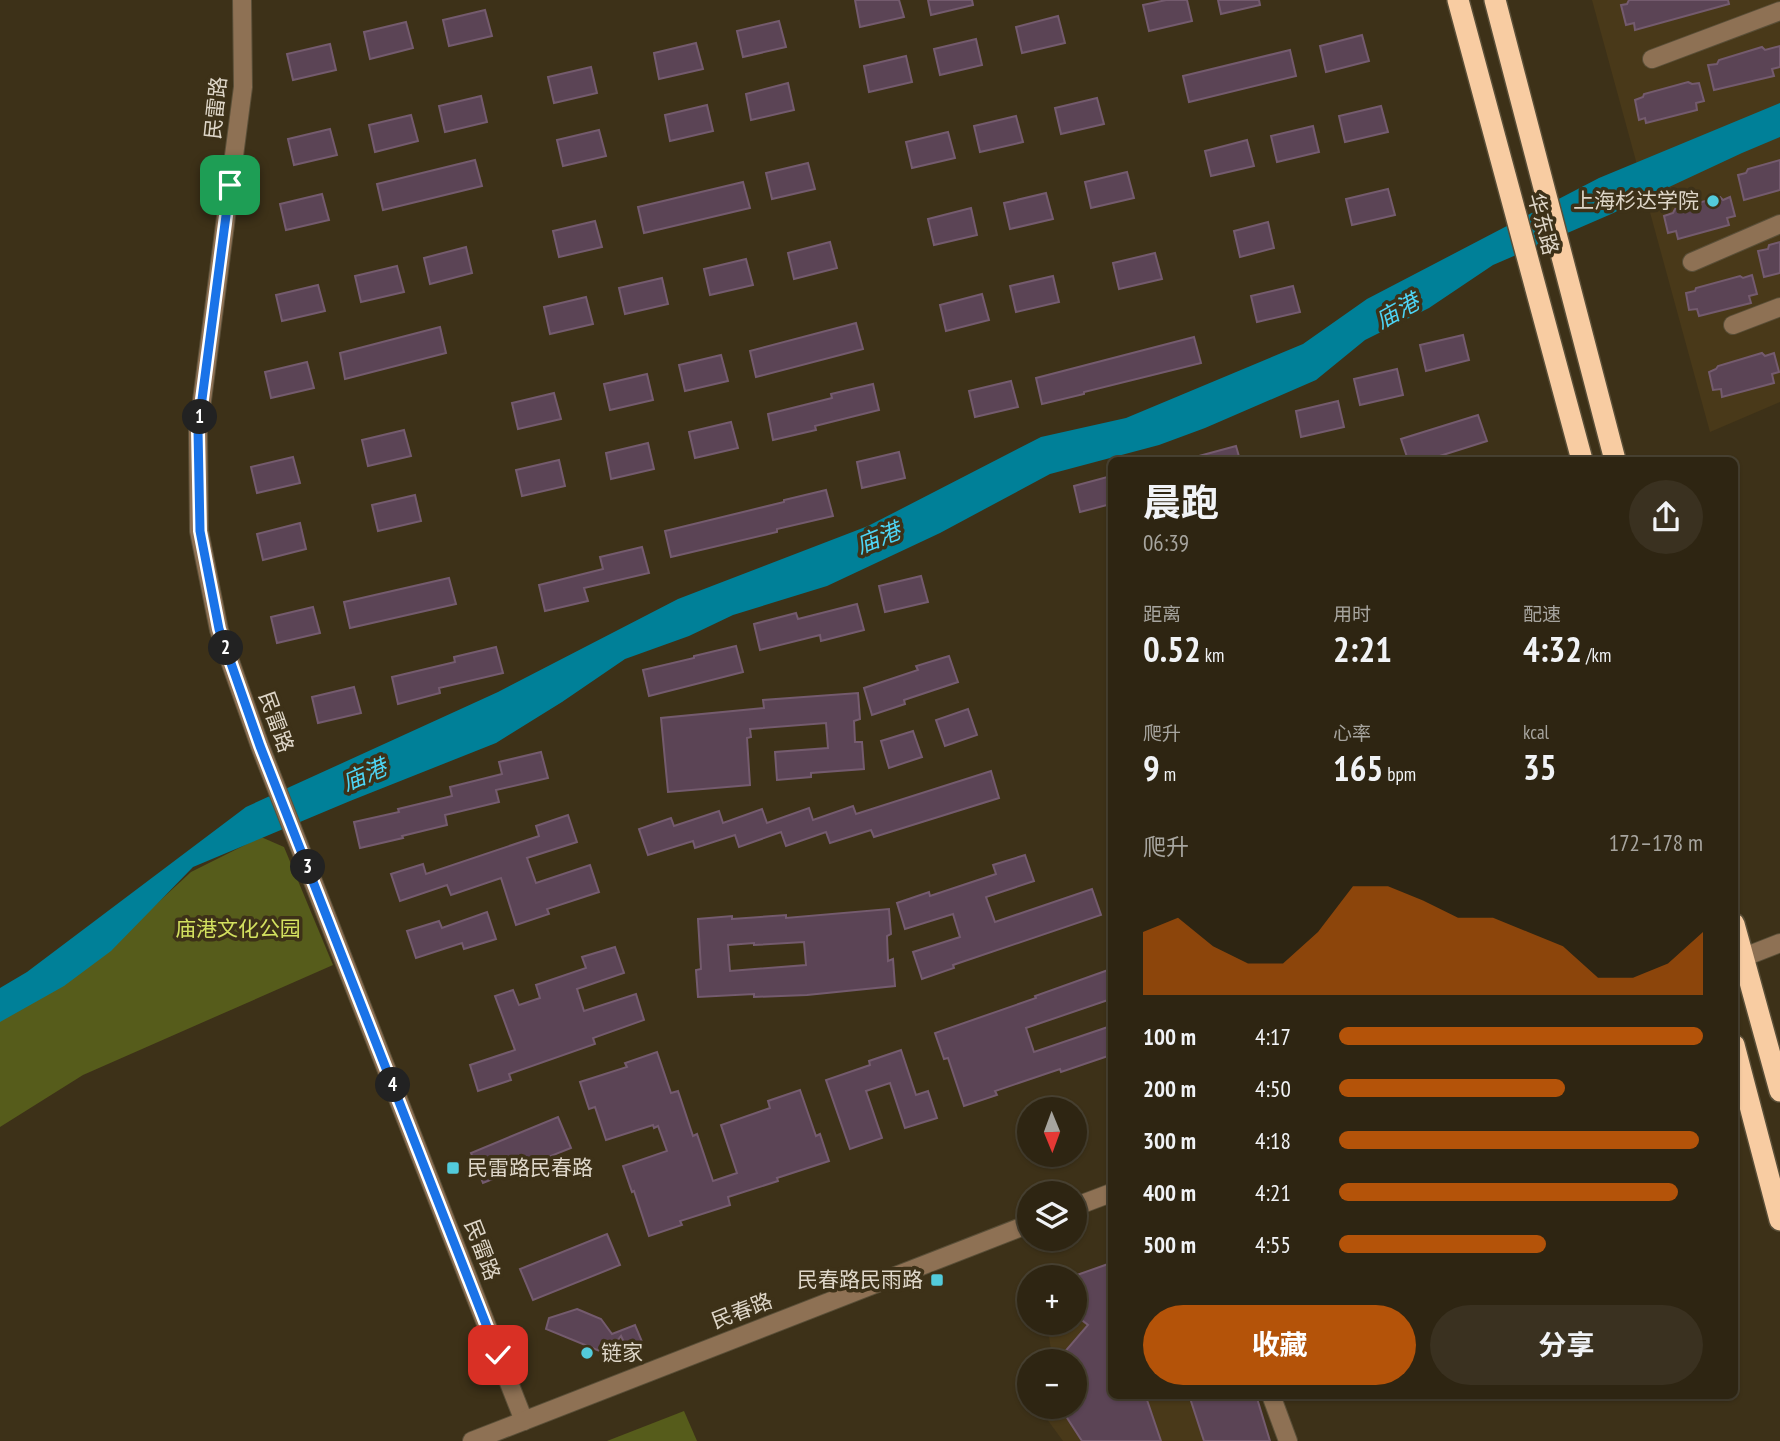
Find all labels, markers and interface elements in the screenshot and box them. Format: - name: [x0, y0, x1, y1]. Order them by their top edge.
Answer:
- street label: 民雷路: [199, 75, 232, 141]
- pin: [200, 155, 260, 215]
- icon: arrive: [211, 166, 249, 204]
- place label: 上海杉达学院: [1573, 187, 1699, 214]
- street label: 华东路: [1522, 190, 1565, 258]
- marker: 上海杉达学院: [1705, 193, 1721, 209]
- water label: 庙港: [1370, 285, 1427, 334]
- pin: 1: [182, 400, 218, 434]
- text: 1: [195, 404, 204, 428]
- text: 晨跑: [1143, 477, 1219, 526]
- button: share: [1629, 480, 1703, 554]
- water label: 庙港: [851, 514, 907, 560]
- text: 06:39: [1143, 528, 1189, 557]
- text: 距离: [1143, 602, 1181, 626]
- text: 用时: [1333, 602, 1371, 626]
- text: 配速: [1523, 602, 1561, 626]
- text: 0.52: [1143, 626, 1201, 672]
- text: 2:21: [1333, 626, 1392, 672]
- text: 4:32: [1523, 626, 1582, 672]
- pin: 2: [208, 630, 244, 666]
- text: 2: [221, 635, 230, 659]
- text: km: [1201, 643, 1224, 667]
- text: /km: [1582, 643, 1611, 667]
- street label: 民雷路: [253, 688, 300, 756]
- text: kcal: [1523, 720, 1549, 744]
- text: 爬升: [1143, 721, 1181, 745]
- text: 心率: [1333, 721, 1371, 745]
- text: 35: [1523, 744, 1556, 790]
- text: 9: [1143, 745, 1160, 791]
- text: 165: [1333, 745, 1383, 791]
- water label: 庙港: [337, 751, 393, 797]
- text: m: [1160, 762, 1176, 786]
- text: bpm: [1383, 762, 1416, 786]
- text: 172–178 m: [1609, 828, 1703, 857]
- text: 爬升: [1143, 832, 1189, 861]
- pin: 3: [290, 850, 326, 884]
- text: 3: [303, 854, 312, 878]
- park label: 庙港文化公园: [175, 915, 301, 942]
- text: 100 m: [1143, 1022, 1196, 1051]
- text: 4:17: [1255, 1022, 1291, 1051]
- pin: 4: [376, 1068, 410, 1102]
- text: 4: [388, 1072, 397, 1096]
- text: 200 m: [1143, 1074, 1196, 1103]
- text: 4:50: [1255, 1074, 1291, 1103]
- north arrow: [1017, 1097, 1087, 1167]
- map controls: [1017, 1097, 1087, 1419]
- text: 300 m: [1143, 1126, 1196, 1155]
- text: 4:18: [1255, 1126, 1291, 1155]
- place label: 民雷路民春路: [467, 1154, 593, 1181]
- marker: 民雷路民春路: [445, 1160, 461, 1176]
- text: 400 m: [1143, 1178, 1196, 1207]
- text: 4:21: [1255, 1178, 1291, 1207]
- button: layers: [1017, 1181, 1087, 1251]
- street label: 民雷路: [459, 1216, 506, 1284]
- text: 500 m: [1143, 1230, 1196, 1259]
- text: 4:55: [1255, 1230, 1291, 1259]
- button: +: [1017, 1265, 1087, 1335]
- place label: 民春路民雨路: [797, 1266, 923, 1293]
- marker: 民春路民雨路: [929, 1272, 945, 1288]
- street label: 民春路: [708, 1287, 776, 1334]
- button: 收藏: [1143, 1305, 1416, 1385]
- button: 分享: [1430, 1305, 1703, 1385]
- pin: [468, 1325, 528, 1385]
- icon: check: [479, 1336, 517, 1374]
- place label: 链家: [601, 1339, 643, 1366]
- marker: 链家: [579, 1345, 595, 1361]
- button: −: [1017, 1349, 1087, 1419]

